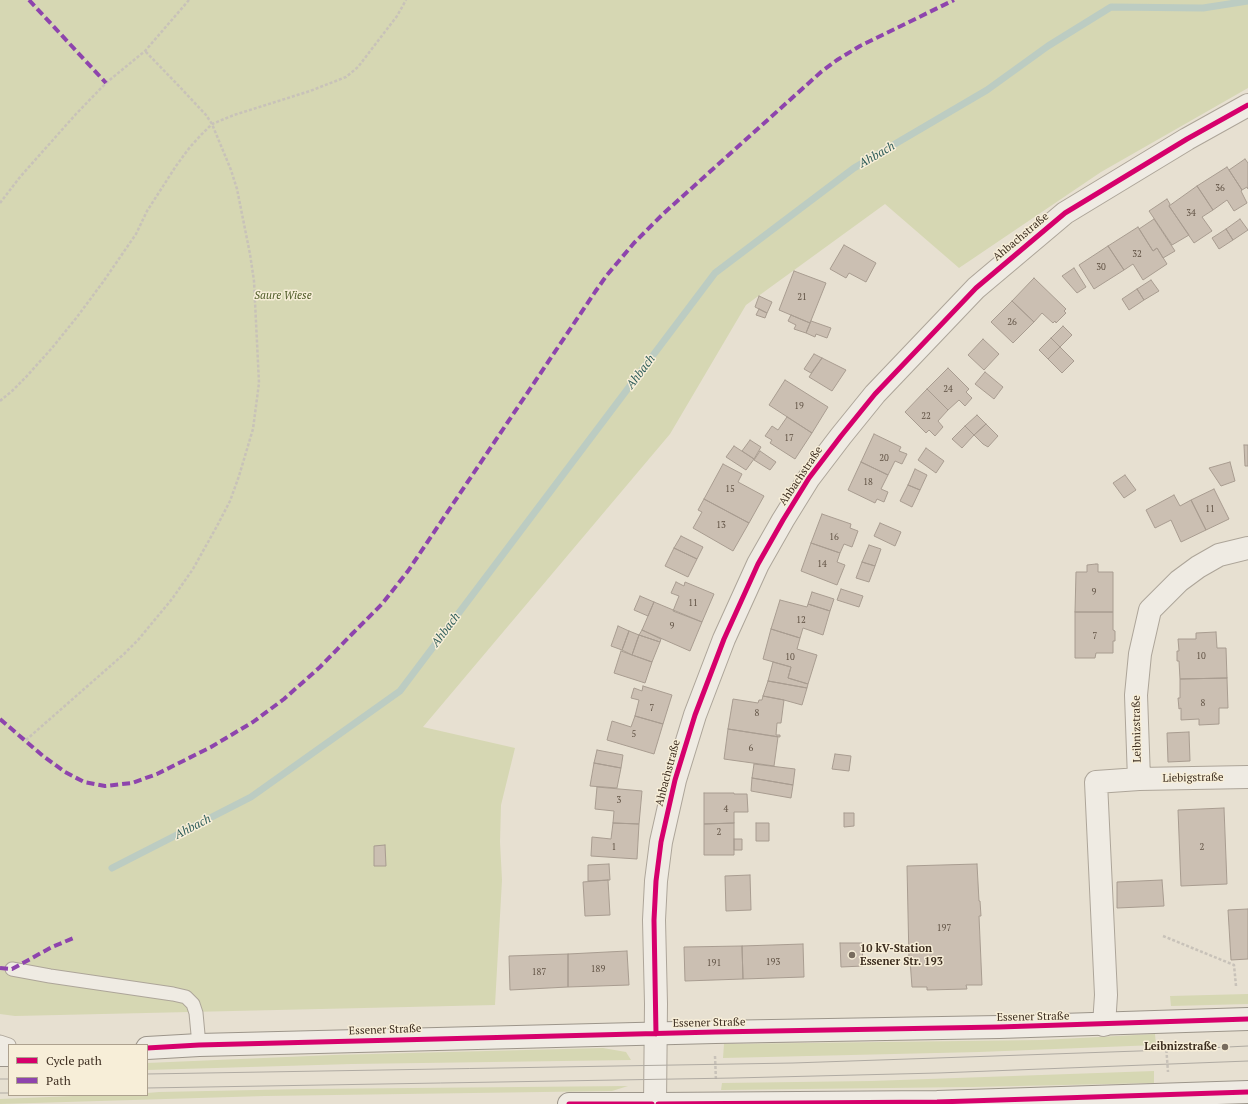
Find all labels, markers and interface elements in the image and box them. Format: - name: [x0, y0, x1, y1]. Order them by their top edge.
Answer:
- water label: Ahbach: [857, 139, 897, 171]
- house number: 36: [1215, 183, 1225, 193]
- house number: 34: [1186, 208, 1196, 218]
- street label: Ahbachstraße: [991, 210, 1051, 264]
- house number: 32: [1132, 249, 1142, 259]
- house number: 30: [1096, 262, 1106, 272]
- park label: Saure Wiese: [254, 289, 312, 303]
- house number: 21: [797, 292, 807, 302]
- house number: 26: [1007, 317, 1017, 327]
- water label: Ahbach: [624, 352, 658, 392]
- house number: 24: [943, 384, 953, 394]
- house number: 19: [794, 401, 804, 411]
- house number: 22: [921, 411, 931, 421]
- house number: 17: [784, 433, 794, 443]
- street label: Ahbachstraße: [776, 444, 826, 508]
- house number: 20: [879, 453, 889, 463]
- house number: 18: [863, 477, 873, 487]
- house number: 15: [725, 484, 735, 494]
- house number: 11: [1205, 504, 1215, 514]
- house number: 13: [716, 520, 726, 530]
- house number: 16: [829, 532, 839, 542]
- house number: 14: [817, 559, 827, 569]
- house number: 9: [1092, 587, 1096, 597]
- house number: 11: [688, 598, 698, 608]
- water label: Ahbach: [429, 610, 463, 650]
- house number: 12: [796, 615, 806, 625]
- house number: 9: [670, 621, 674, 631]
- house number: 7: [1093, 631, 1097, 641]
- house number: 10: [1196, 651, 1206, 661]
- house number: 10: [785, 652, 795, 662]
- street label: Leibnizstraße: [1130, 695, 1144, 763]
- house number: 8: [1201, 698, 1205, 708]
- house number: 7: [650, 703, 654, 713]
- house number: 8: [755, 708, 759, 718]
- house number: 5: [632, 729, 636, 739]
- street label: Ahbachstraße: [653, 738, 683, 808]
- house number: 6: [749, 743, 753, 753]
- street label: Liebigstraße: [1162, 771, 1224, 785]
- house number: 3: [617, 795, 621, 805]
- house number: 4: [724, 804, 728, 814]
- water label: Ahbach: [172, 812, 214, 842]
- house number: 2: [717, 827, 721, 837]
- house number: 1: [612, 842, 616, 852]
- house number: 2: [1200, 842, 1204, 852]
- house number: 197: [937, 923, 951, 933]
- place label: 10 kV-Station Essener Str. 193: [860, 942, 943, 968]
- marker: 10 kV-Station Essener Str. 193: [847, 950, 857, 960]
- house number: 193: [766, 957, 780, 967]
- house number: 191: [707, 958, 721, 968]
- house number: 189: [591, 964, 605, 974]
- house number: 187: [532, 967, 546, 977]
- street label: Essener Straße: [997, 1010, 1069, 1024]
- street label: Essener Straße: [673, 1016, 745, 1030]
- street label: Essener Straße: [348, 1022, 422, 1038]
- place label: Leibnizstraße: [1144, 1040, 1217, 1054]
- marker: Leibnizstraße: [1220, 1042, 1230, 1052]
- legend: [8, 1044, 148, 1096]
- text: Cycle path: [46, 1053, 102, 1068]
- text: Path: [46, 1073, 71, 1088]

